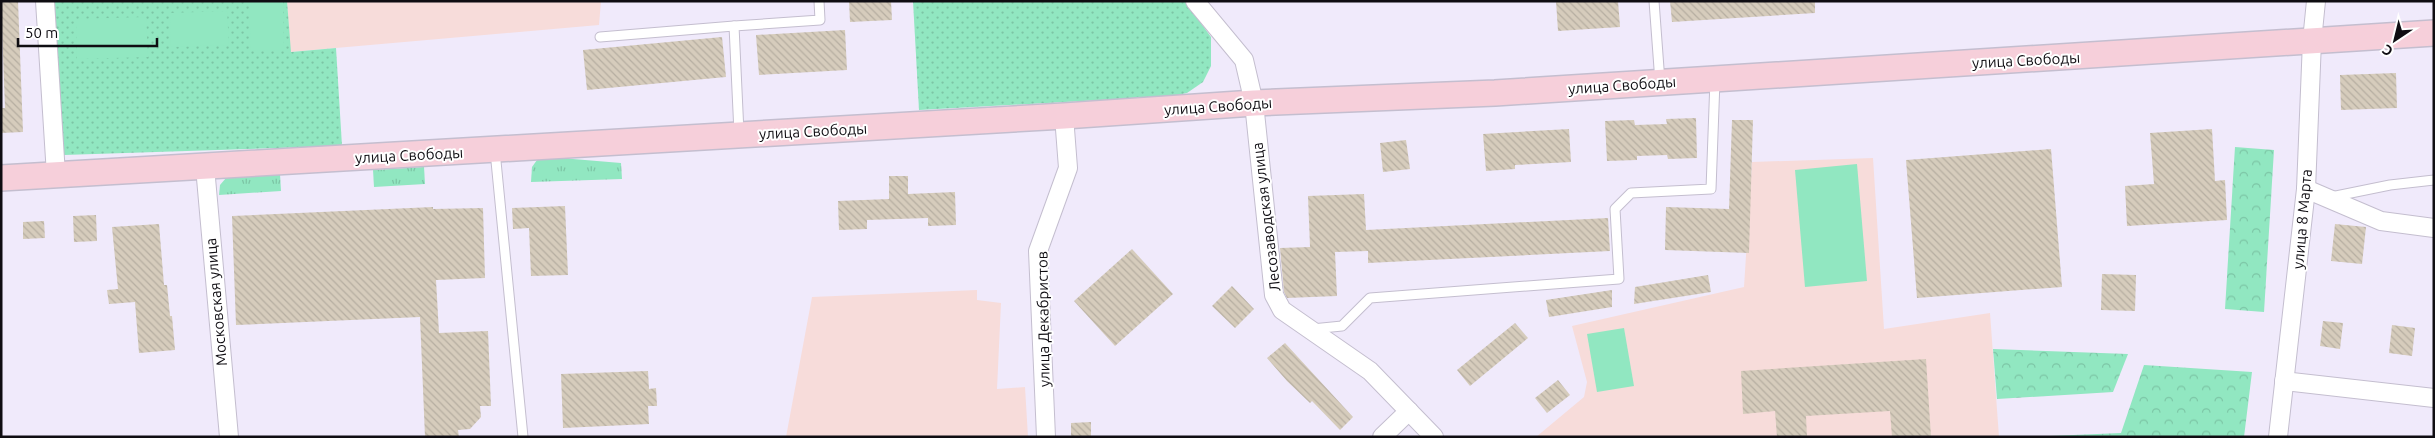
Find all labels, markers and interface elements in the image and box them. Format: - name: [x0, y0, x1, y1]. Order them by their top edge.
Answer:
- scale bar: [18, 15, 156, 47]
- north arrow: [2370, 15, 2420, 65]
- text: 50 m: [25, 24, 58, 41]
- text: С: [2379, 42, 2396, 60]
- street label: улица Свободы: [1972, 49, 2080, 71]
- street label: улица Свободы: [1567, 73, 1677, 97]
- street label: улица Свободы: [1163, 94, 1273, 118]
- street label: улица Свободы: [759, 120, 867, 142]
- street label: Лесозаводская улица: [1248, 142, 1284, 292]
- street label: улица Свободы: [355, 144, 463, 166]
- street label: улица 8 Марта: [2289, 168, 2315, 270]
- street label: Московская улица: [202, 237, 230, 367]
- street label: улица Декабристов: [1033, 251, 1053, 387]

